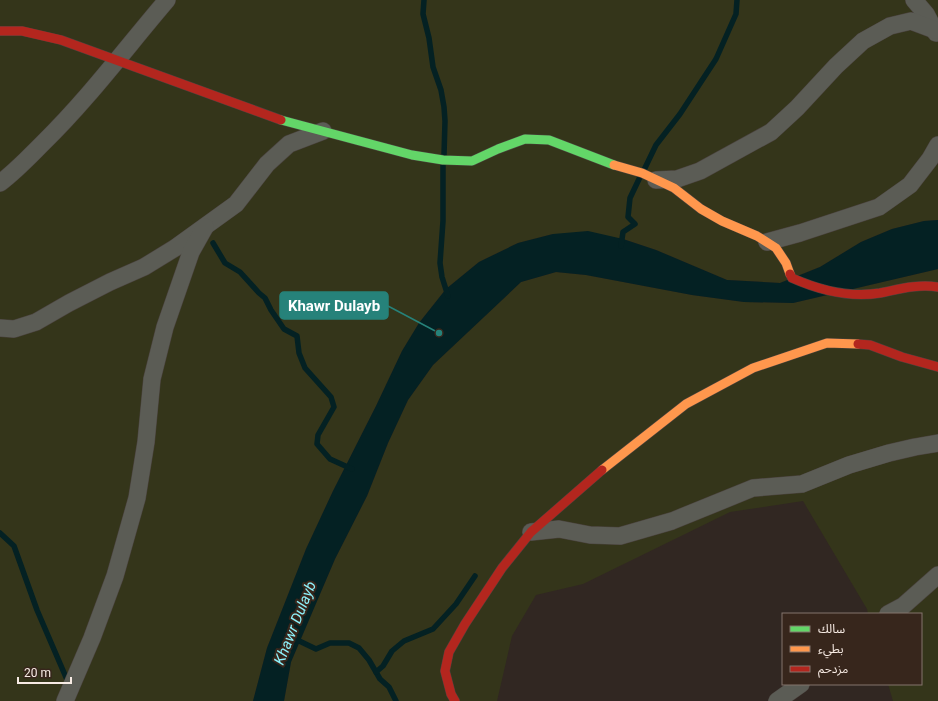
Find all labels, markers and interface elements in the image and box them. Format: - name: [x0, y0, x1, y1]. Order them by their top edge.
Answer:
- callout: Khawr Dulayb: [280, 292, 388, 319]
- text: Khawr Dulayb: [288, 297, 380, 315]
- water label: Khawr Dulayb: [270, 579, 320, 667]
- legend: [782, 613, 922, 685]
- text: سالك: [818, 622, 845, 636]
- text: بطيء: [818, 642, 844, 659]
- scale bar: [18, 659, 71, 685]
- text: مزدحم: [818, 662, 848, 678]
- text: 20 m: [24, 666, 51, 680]

